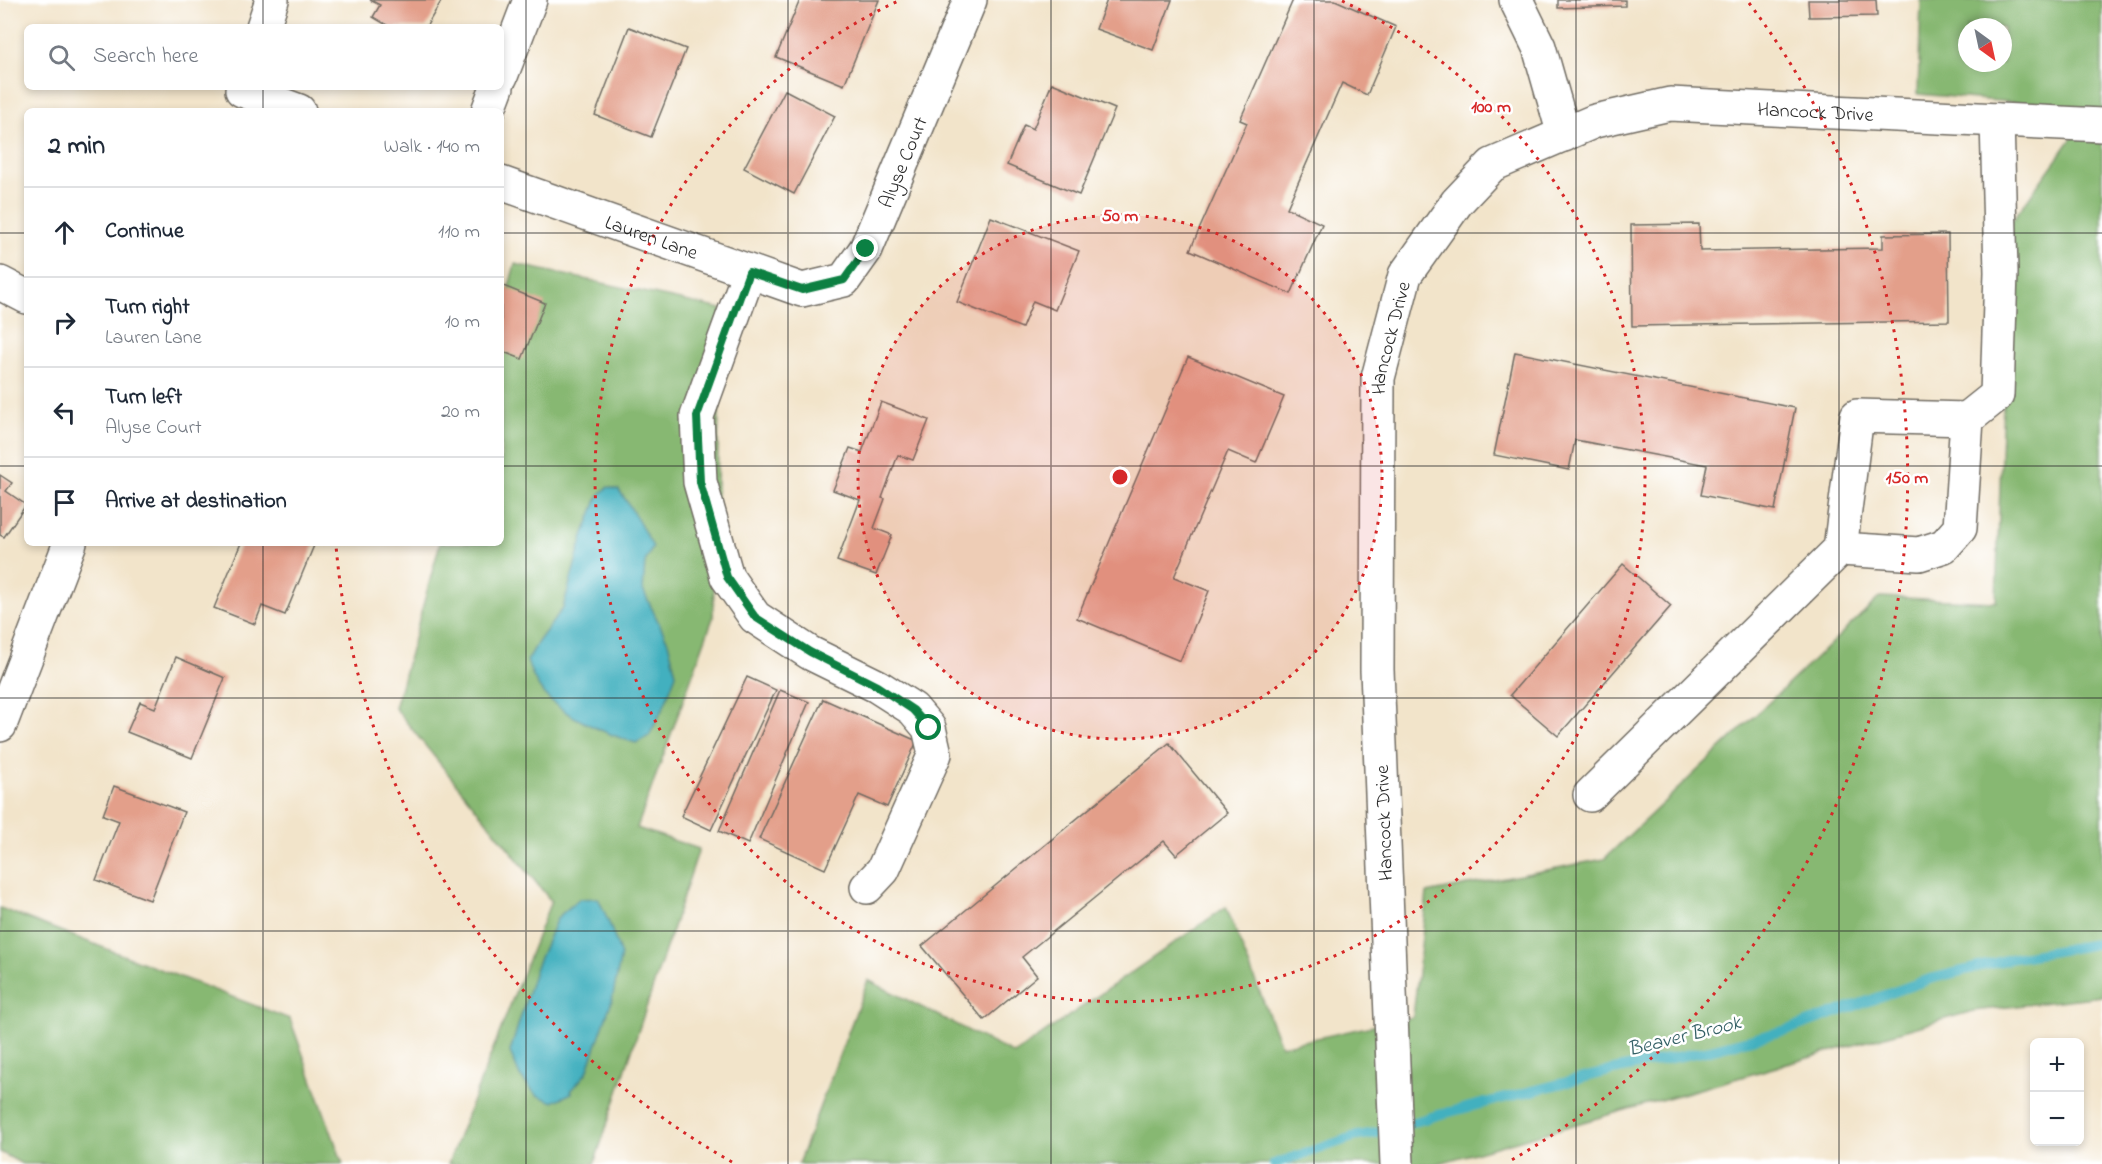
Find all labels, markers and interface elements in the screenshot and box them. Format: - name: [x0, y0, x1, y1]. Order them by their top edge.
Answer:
- north arrow: [1958, 18, 2012, 72]
- search box: [24, 24, 504, 90]
- icon: search: [45, 41, 78, 74]
- text: Search here: [93, 41, 198, 73]
- text: 100 m: [1471, 95, 1511, 121]
- street label: Hancock Drive: [1757, 96, 1874, 131]
- street label: Alyse Court: [873, 112, 937, 213]
- text: 2 min: [48, 128, 105, 166]
- text: Walk · 140 m: [384, 133, 480, 162]
- text: 50 m: [1102, 204, 1138, 230]
- street label: Lauren Lane: [600, 209, 701, 269]
- icon: ahead: [48, 216, 81, 249]
- text: Continue: [105, 216, 184, 248]
- text: 110 m: [438, 218, 480, 247]
- route end: [852, 235, 878, 261]
- street label: Hancock Drive: [1365, 279, 1420, 394]
- text: Turn right: [105, 292, 190, 324]
- icon: right: [48, 306, 81, 339]
- text: 10 m: [444, 308, 480, 337]
- text: Lauren Lane: [105, 324, 202, 353]
- text: Turn left: [105, 382, 182, 414]
- icon: left: [48, 396, 81, 429]
- text: 20 m: [441, 398, 480, 427]
- text: Alyse Court: [105, 414, 202, 443]
- text: 150 m: [1886, 466, 1928, 492]
- centre of rings: [1110, 467, 1130, 487]
- icon: arrive: [48, 486, 81, 519]
- text: Arrive at destination: [105, 486, 287, 518]
- route start: [915, 714, 941, 740]
- street label: Hancock Drive: [1369, 764, 1402, 881]
- water label: Beaver Brook: [1625, 1008, 1745, 1066]
- map controls: [2030, 1038, 2084, 1146]
- button: +: [2030, 1038, 2084, 1092]
- button: −: [2030, 1092, 2084, 1146]

